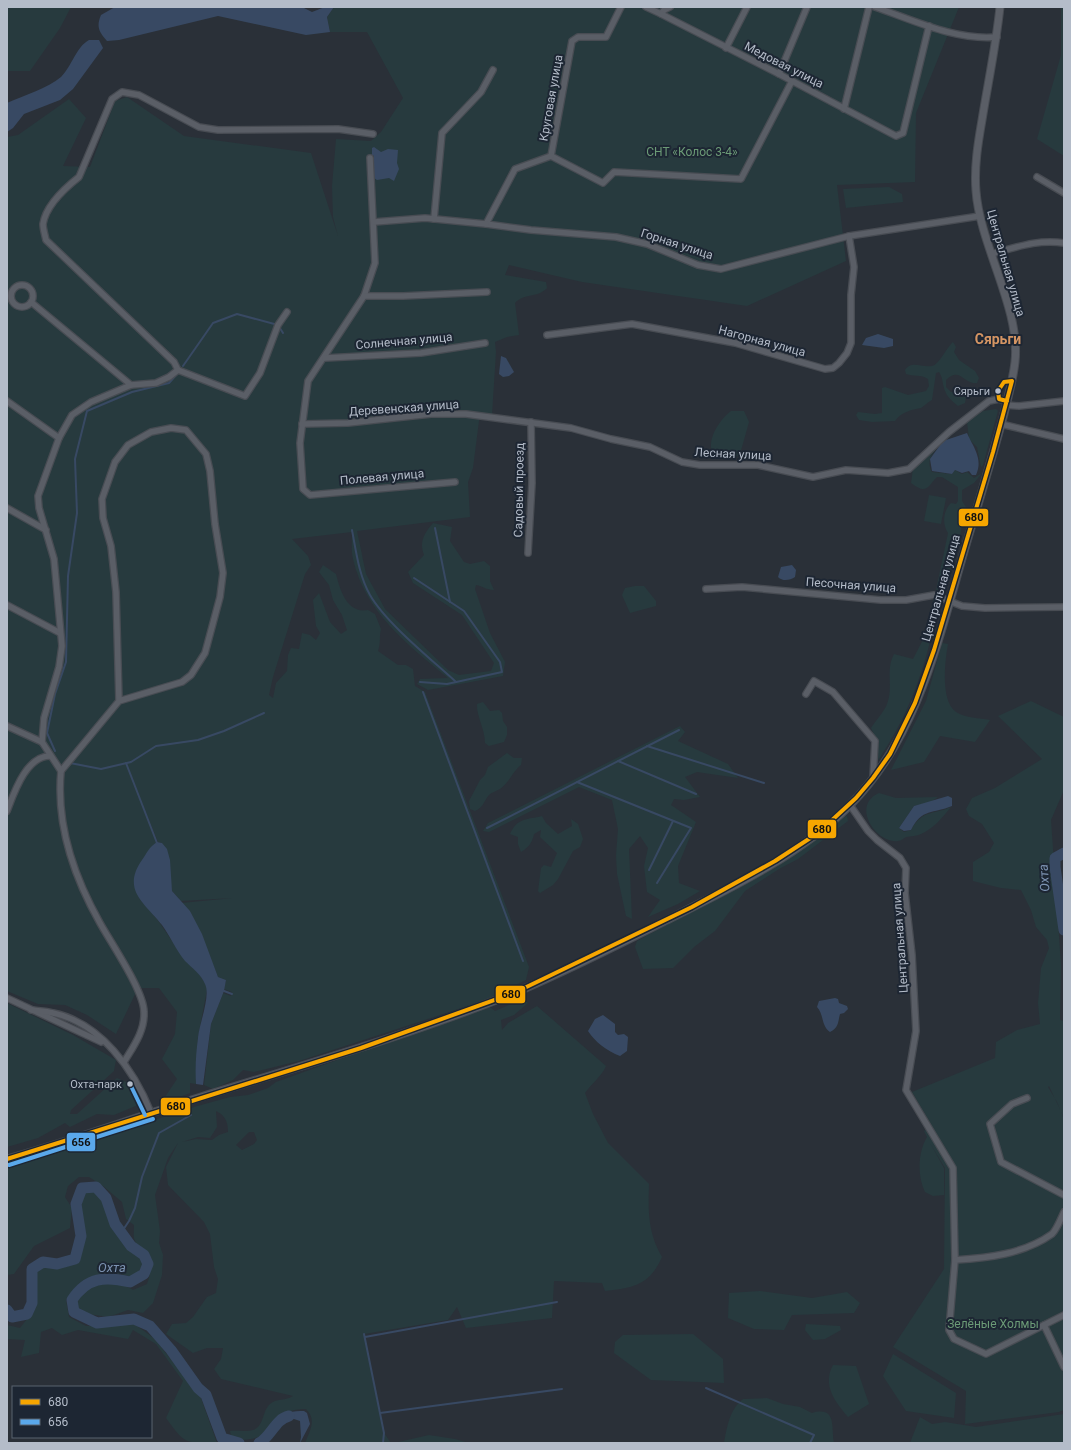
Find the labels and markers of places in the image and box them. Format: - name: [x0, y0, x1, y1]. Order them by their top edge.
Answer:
- place label: Сярьги: [954, 385, 990, 398]
- marker: Сярьги: [993, 386, 1003, 396]
- place label: Охта-парк: [70, 1078, 122, 1091]
- marker: Охта-парк: [125, 1079, 135, 1089]

